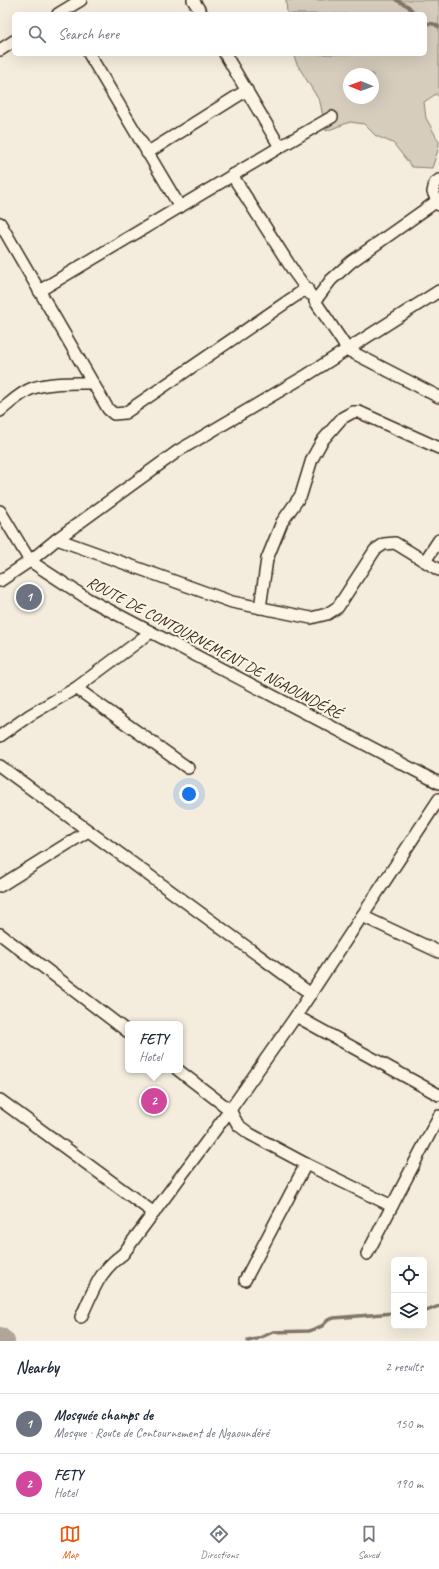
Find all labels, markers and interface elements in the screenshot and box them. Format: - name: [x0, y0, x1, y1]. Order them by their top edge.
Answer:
- search box: [12, 12, 427, 56]
- icon: search: [26, 23, 48, 45]
- text: Search here: [58, 25, 119, 44]
- north arrow: [343, 68, 379, 104]
- street label: ROUTE DE CONTOURNEMENT DE NGAOUNDÉRÉ: [84, 572, 348, 725]
- pin: 1: [16, 582, 42, 612]
- your location: [179, 784, 199, 804]
- popup: [125, 1021, 183, 1073]
- text: FETY: [139, 1030, 169, 1049]
- text: Hotel: [139, 1049, 162, 1065]
- pin: 2: [141, 1086, 167, 1116]
- map controls: [391, 1257, 427, 1329]
- button: locate: [391, 1257, 427, 1293]
- button: layers: [391, 1293, 427, 1329]
- text: Nearby: [16, 1357, 59, 1378]
- text: 2 results: [385, 1359, 423, 1375]
- text: Mosquée champs de: [54, 1406, 153, 1425]
- text: 1: [26, 1416, 32, 1432]
- text: 150 m: [395, 1416, 423, 1432]
- text: Mosque · Route de Contournement de Ngaoundéré: [54, 1425, 269, 1441]
- text: FETY: [54, 1466, 83, 1485]
- text: 2: [26, 1476, 32, 1492]
- text: 190 m: [395, 1476, 423, 1492]
- text: Hotel: [54, 1485, 77, 1501]
- tab: Map: [59, 1523, 81, 1561]
- tab: Directions: [200, 1523, 239, 1561]
- tab: Saved: [358, 1523, 380, 1561]

